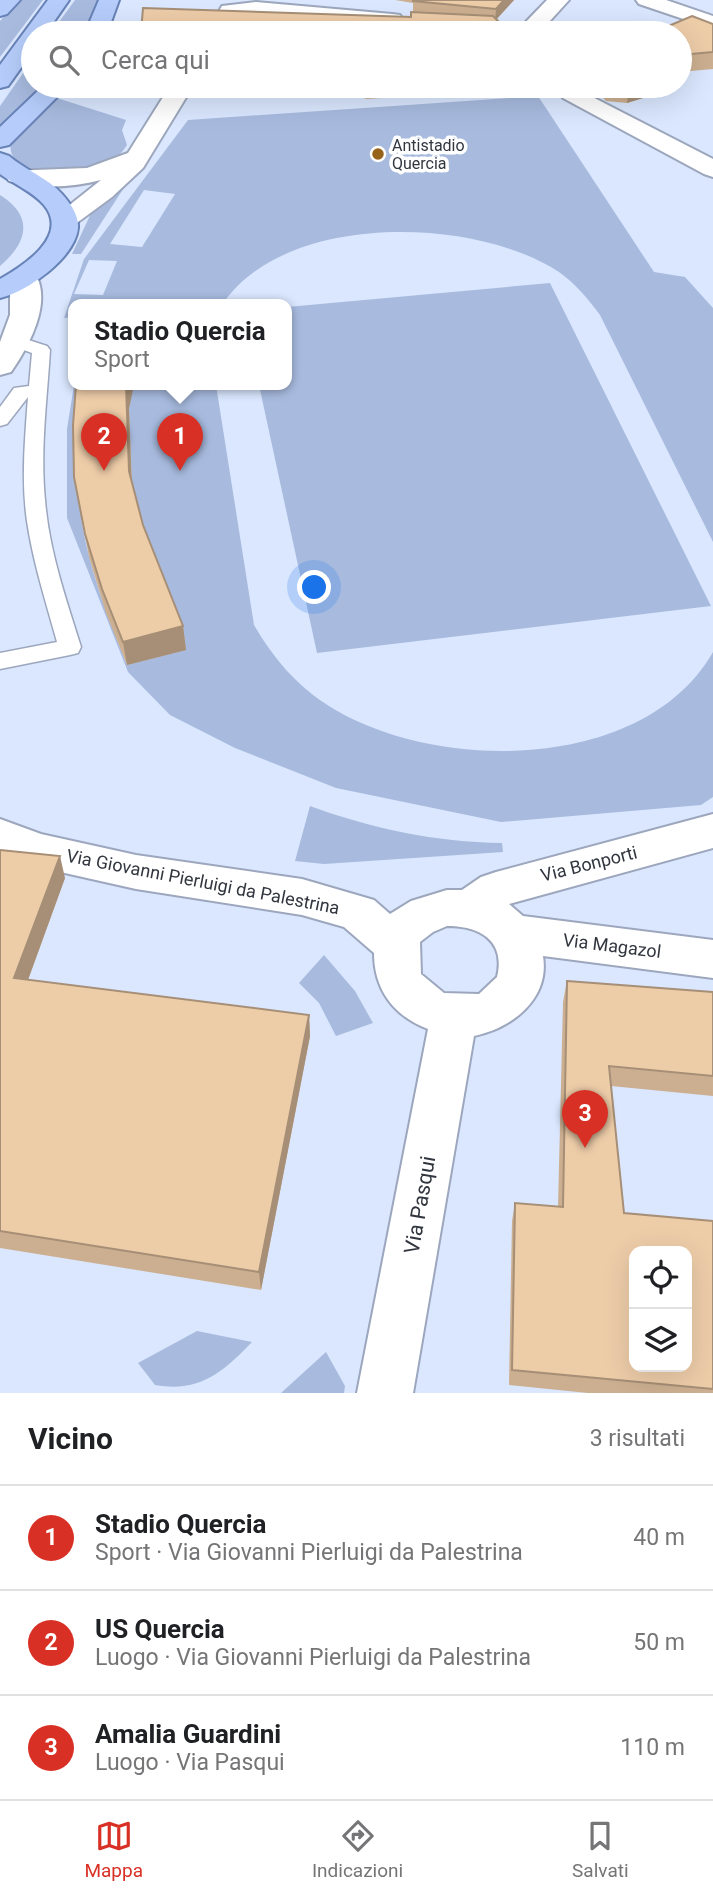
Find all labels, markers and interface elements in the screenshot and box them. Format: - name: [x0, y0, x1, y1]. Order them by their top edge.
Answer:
- search box: [21, 21, 692, 98]
- icon: search: [45, 41, 83, 79]
- text: Cerca qui: [101, 45, 210, 75]
- place label: Antistadio Quercia: [392, 136, 465, 173]
- marker: Antistadio Quercia: [370, 146, 386, 162]
- popup: [68, 299, 292, 390]
- text: Stadio Quercia: [94, 316, 266, 346]
- text: Sport: [94, 346, 150, 373]
- pin: 2: [81, 413, 127, 471]
- pin: 1: [157, 413, 203, 471]
- your location: [297, 570, 331, 604]
- street label: Via Bonporti: [538, 841, 639, 886]
- street label: Via Giovanni Pierluigi da Palestrina: [65, 845, 341, 918]
- street label: Via Magazol: [562, 929, 662, 962]
- pin: 3: [562, 1090, 608, 1148]
- street label: Via Pasqui: [400, 1154, 440, 1256]
- map controls: [629, 1246, 692, 1372]
- button: locate: [629, 1246, 692, 1309]
- button: layers: [629, 1309, 692, 1372]
- text: Vicino: [28, 1421, 113, 1456]
- text: 3 risultati: [590, 1425, 685, 1452]
- text: Stadio Quercia: [95, 1509, 267, 1539]
- text: 1: [44, 1524, 58, 1551]
- text: 40 m: [633, 1524, 685, 1551]
- text: Sport · Via Giovanni Pierluigi da Palestrina: [95, 1539, 523, 1566]
- text: US Quercia: [95, 1614, 225, 1644]
- text: 2: [44, 1629, 58, 1656]
- text: 50 m: [633, 1629, 685, 1656]
- text: Luogo · Via Giovanni Pierluigi da Palestrina: [95, 1644, 531, 1671]
- text: Amalia Guardini: [95, 1719, 281, 1749]
- text: 3: [44, 1734, 58, 1761]
- text: 110 m: [620, 1734, 685, 1761]
- text: Luogo · Via Pasqui: [95, 1749, 285, 1776]
- tab: Mappa: [84, 1817, 143, 1882]
- tab: Indicazioni: [312, 1817, 403, 1882]
- tab: Salvati: [572, 1817, 629, 1882]

